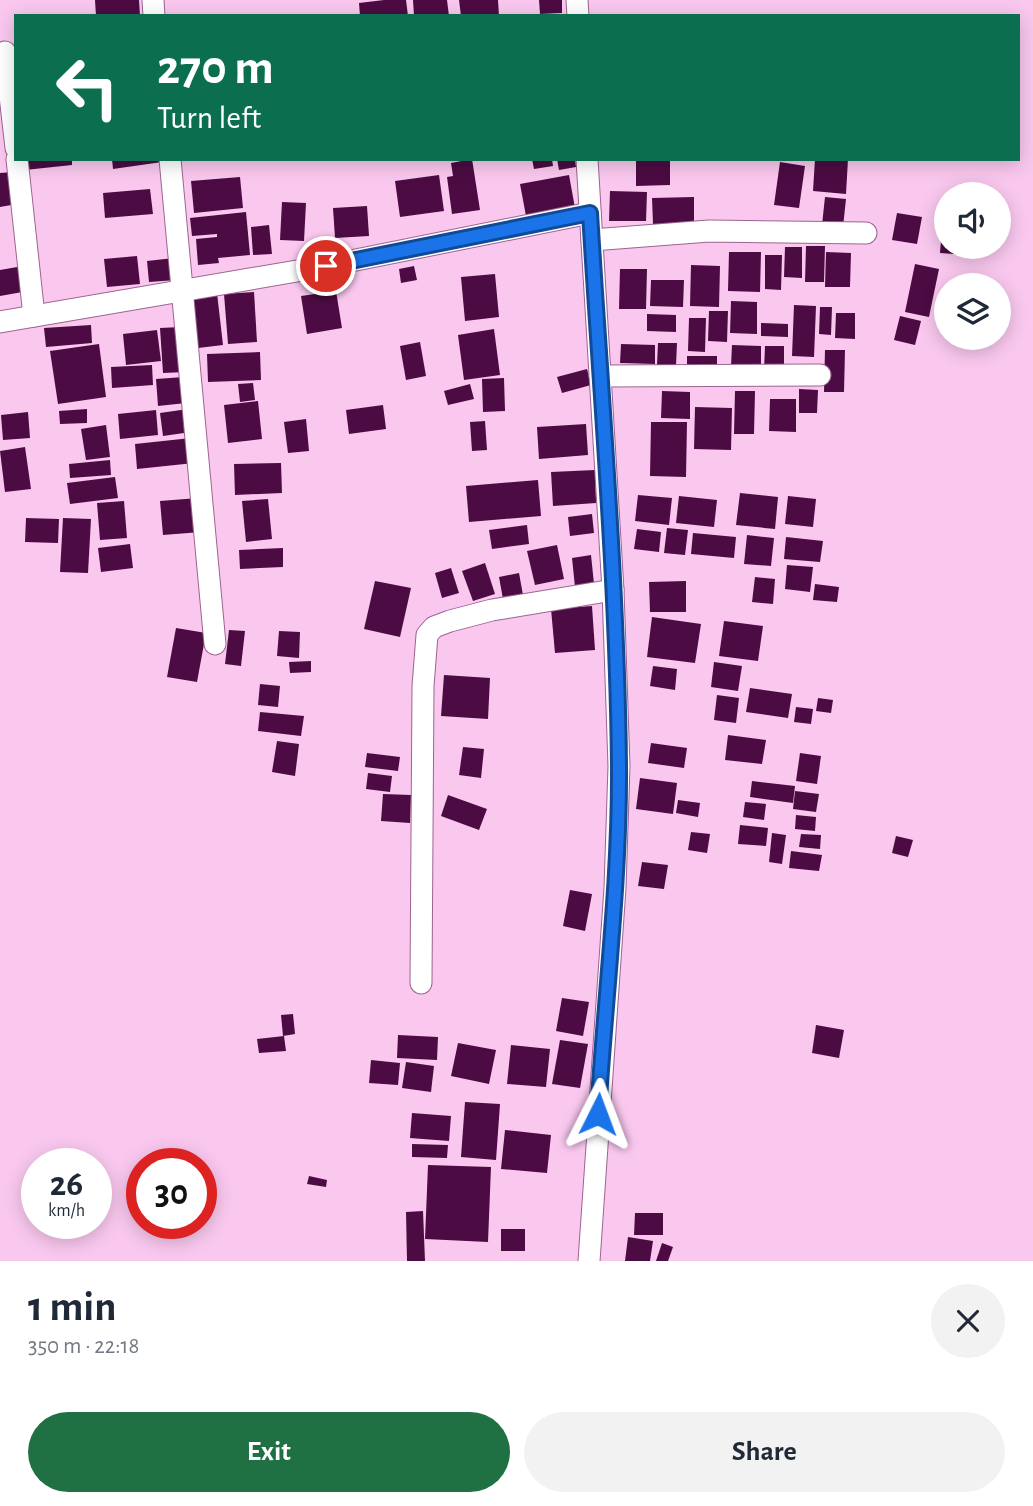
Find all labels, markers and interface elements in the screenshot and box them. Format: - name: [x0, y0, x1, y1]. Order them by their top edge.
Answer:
- icon: left: [42, 42, 133, 133]
- text: 270 m: [157, 44, 274, 93]
- text: Turn left: [157, 102, 261, 134]
- map controls: [934, 182, 1011, 350]
- button: sound: [934, 182, 1011, 259]
- pin: [296, 236, 356, 296]
- icon: arrive: [307, 247, 345, 285]
- button: layers: [934, 273, 1011, 350]
- position arrow: [561, 1077, 635, 1151]
- speed limit sign: 30: [126, 1148, 217, 1239]
- text: 26: [50, 1167, 83, 1202]
- text: km/h: [48, 1202, 85, 1220]
- button: close: [931, 1284, 1005, 1358]
- text: 1 min: [28, 1286, 117, 1328]
- text: 350 m · 22:18: [28, 1335, 139, 1358]
- button: Exit: [28, 1412, 510, 1492]
- button: Share: [524, 1412, 1005, 1492]

